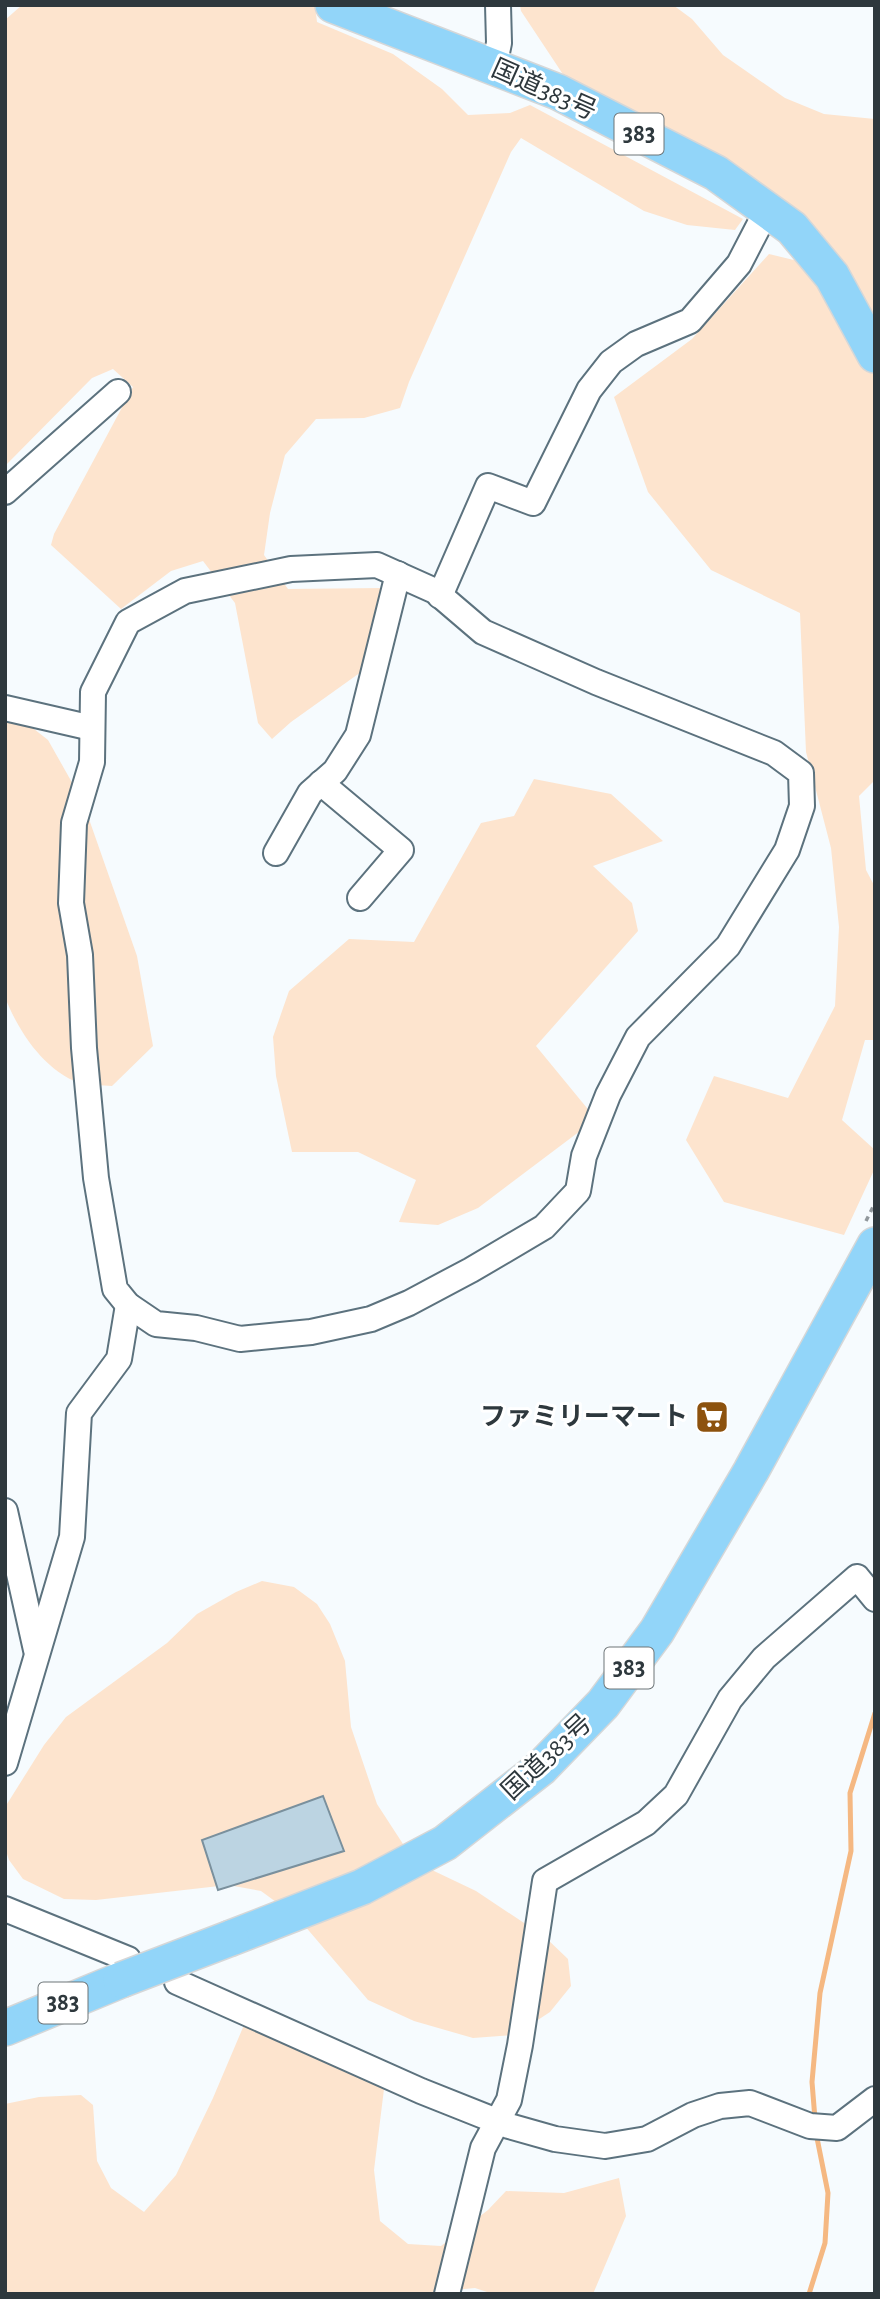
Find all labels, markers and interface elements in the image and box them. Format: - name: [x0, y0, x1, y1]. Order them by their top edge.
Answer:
- street label: 国道383号: [488, 54, 601, 125]
- road number: 383: [614, 114, 664, 154]
- supermarket icon: ファミリーマート: [693, 1398, 731, 1436]
- place label: ファミリーマート: [480, 1404, 688, 1430]
- road number: 383: [604, 1648, 654, 1688]
- street label: 国道383号: [497, 1709, 597, 1805]
- road number: 383: [38, 1982, 88, 2024]

